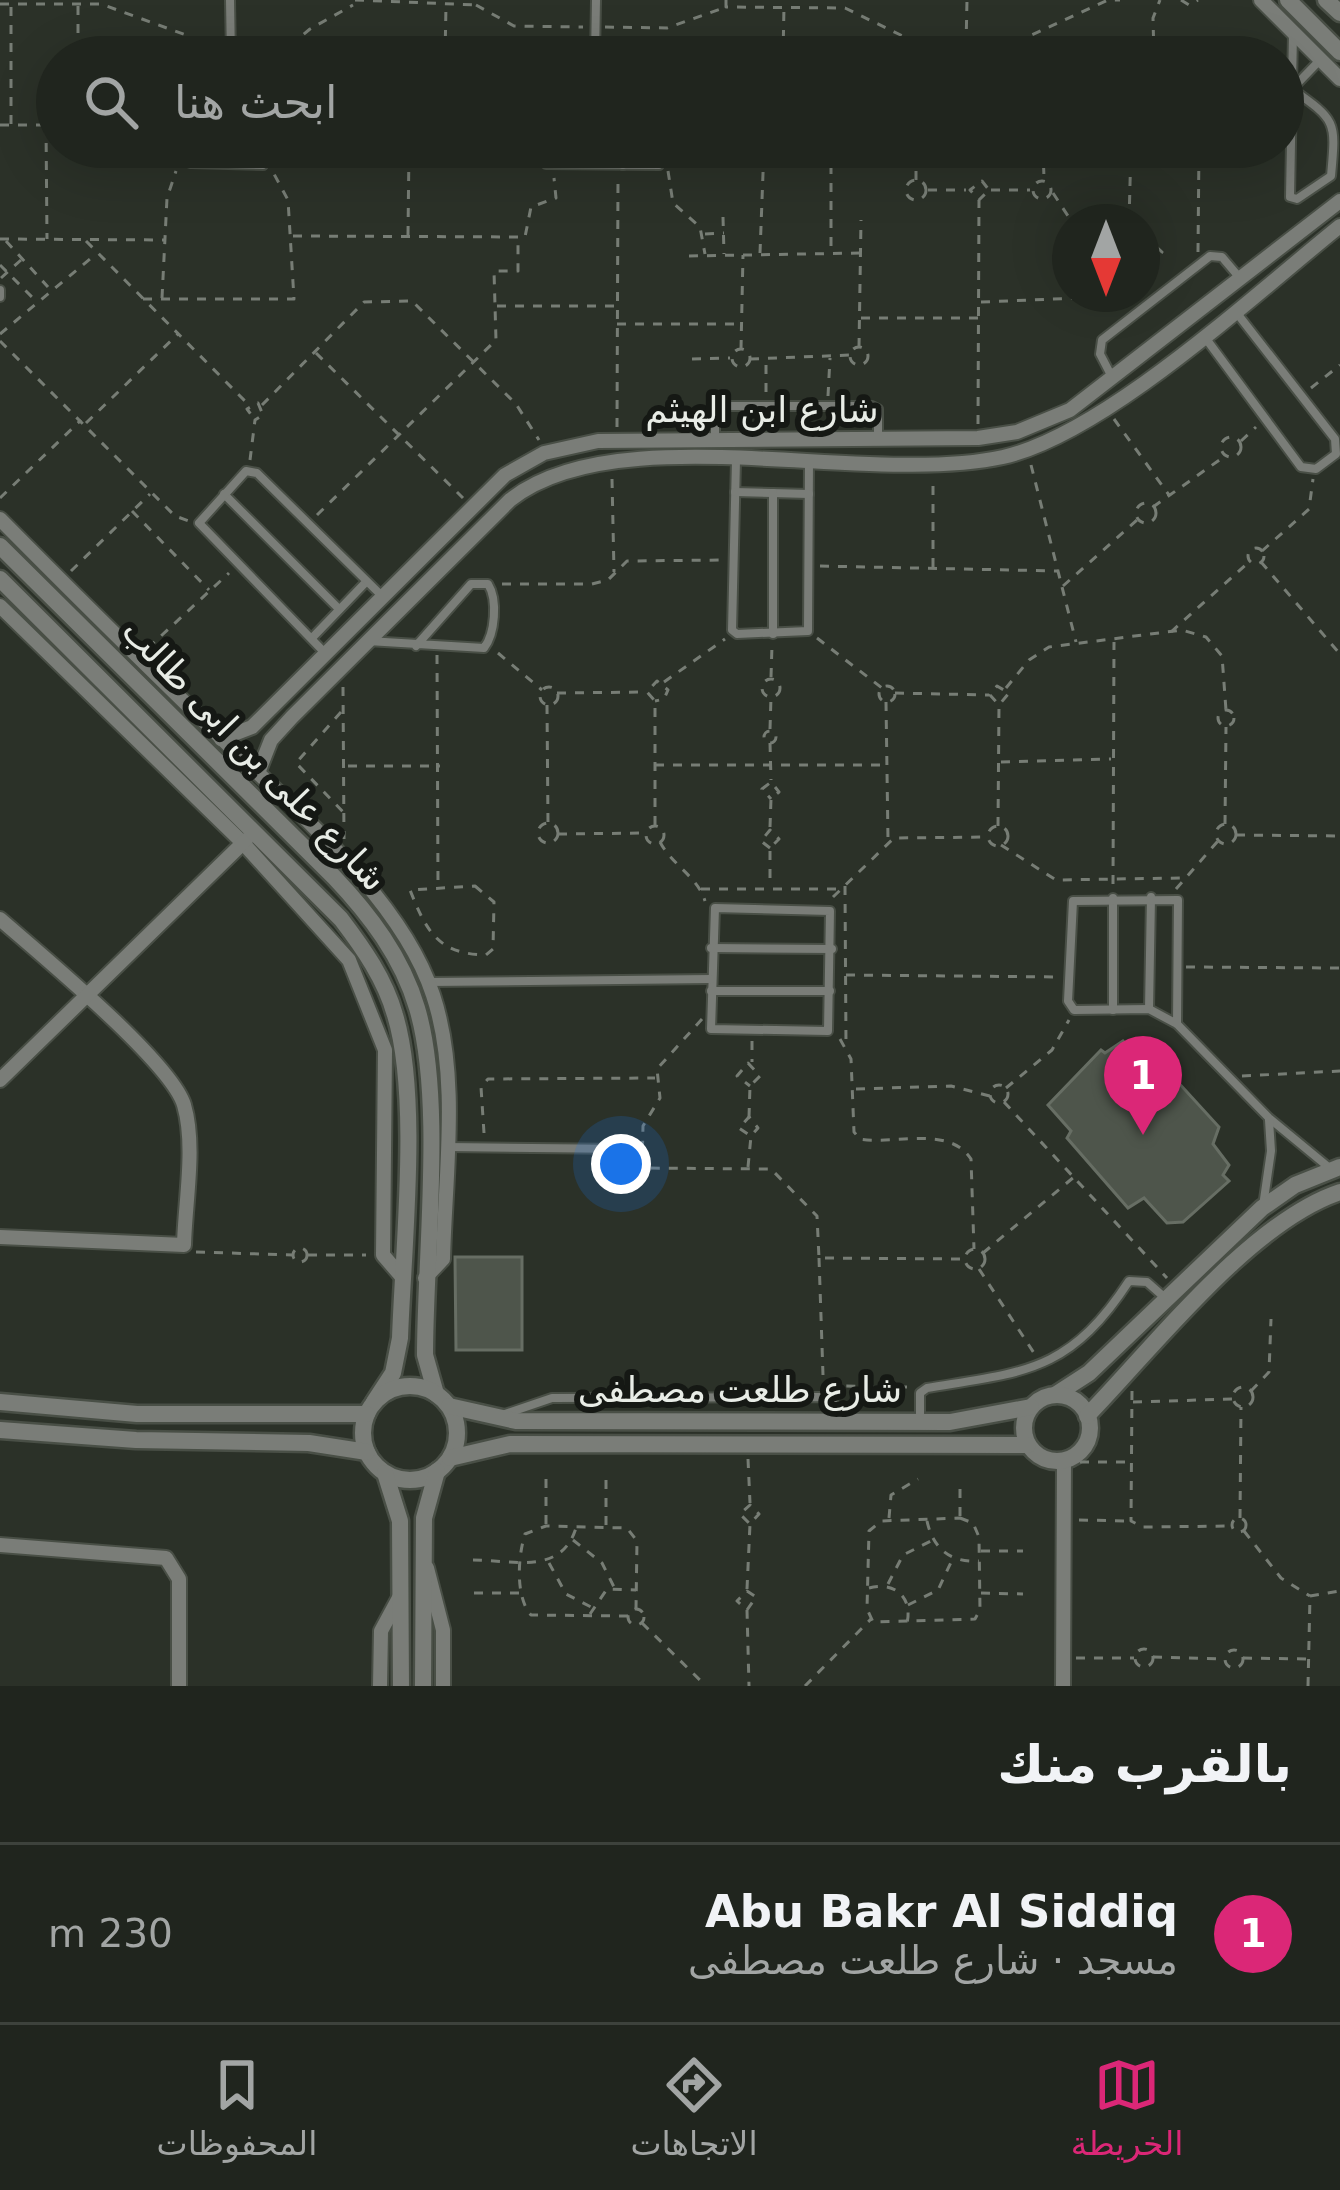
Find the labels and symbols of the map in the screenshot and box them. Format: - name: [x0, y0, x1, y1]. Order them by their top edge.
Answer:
- north arrow: [1052, 204, 1160, 312]
- street label: شارع ابن الهيثم: [645, 389, 879, 431]
- street label: شارع على بن ابى طالب: [113, 610, 395, 900]
- pin: 1: [1104, 1036, 1182, 1135]
- your location: [591, 1134, 651, 1194]
- street label: شارع طلعت مصطفى: [578, 1369, 902, 1411]

